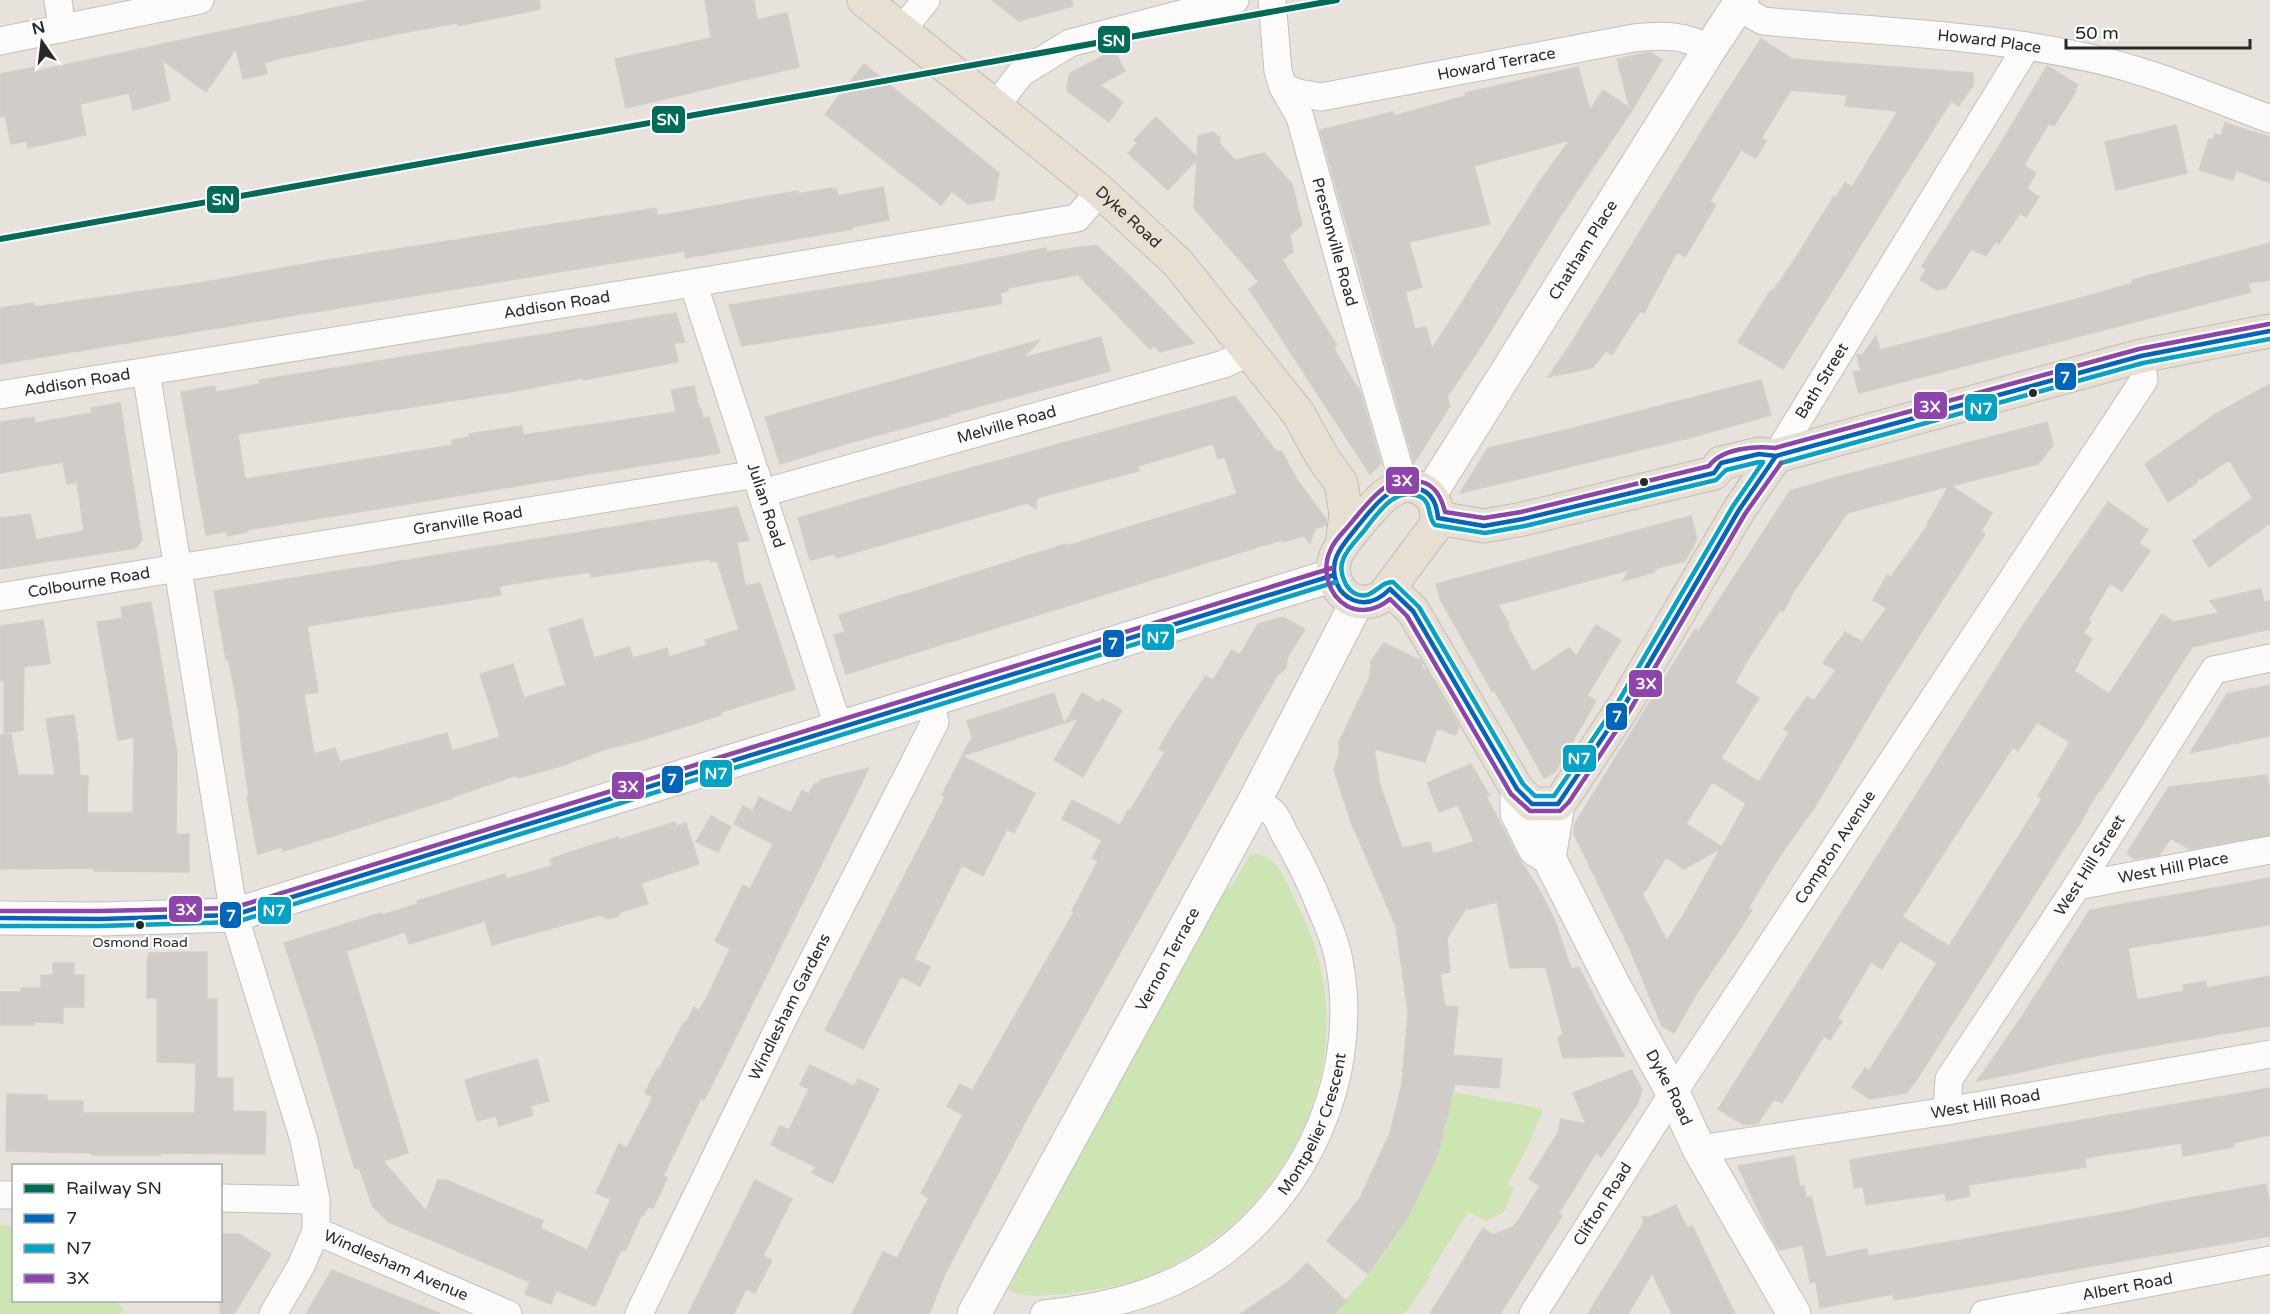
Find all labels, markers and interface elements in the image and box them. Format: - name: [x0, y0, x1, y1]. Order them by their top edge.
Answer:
- north arrow: [12, 12, 72, 72]
- scale bar: [2066, 12, 2250, 50]
- text: N: [30, 17, 47, 40]
- text: 50 m: [2075, 22, 2119, 44]
- line badge: SN: [1097, 25, 1131, 54]
- street label: Howard Place: [1937, 25, 2043, 58]
- text: SN: [1103, 31, 1125, 51]
- street label: Howard Terrace: [1436, 43, 1557, 85]
- line badge: SN: [651, 105, 686, 134]
- text: SN: [657, 110, 679, 130]
- street label: Prestonville Road: [1307, 175, 1362, 308]
- street label: Dyke Road: [1091, 182, 1165, 252]
- line badge: SN: [206, 185, 240, 214]
- text: SN: [212, 190, 234, 210]
- street label: Chatham Place: [1544, 196, 1622, 304]
- street label: Addison Road: [502, 287, 611, 323]
- street label: Bath Street: [1791, 339, 1853, 423]
- line badge: 7: [2054, 362, 2077, 391]
- street label: Addison Road: [22, 364, 132, 401]
- text: 7: [2060, 368, 2070, 388]
- unlabelled marker: [2027, 387, 2039, 399]
- line badge: 3X: [1913, 391, 1948, 420]
- line badge: N7: [1964, 393, 1998, 422]
- text: 3X: [1920, 397, 1941, 417]
- text: N7: [1970, 399, 1992, 419]
- street label: Melville Road: [955, 401, 1059, 448]
- street label: Julian Road: [743, 460, 789, 550]
- line badge: 3X: [1385, 466, 1420, 495]
- text: 3X: [1392, 471, 1413, 491]
- unlabelled marker: [1638, 476, 1650, 488]
- street label: Granville Road: [412, 502, 524, 540]
- street label: Colbourne Road: [26, 563, 151, 602]
- line badge: N7: [1141, 623, 1175, 651]
- text: N7: [1147, 628, 1169, 648]
- line badge: 7: [1102, 629, 1125, 658]
- text: 7: [1108, 634, 1118, 654]
- line badge: 3X: [1628, 669, 1663, 698]
- text: 3X: [1636, 674, 1657, 694]
- line badge: 7: [1605, 702, 1628, 731]
- text: 7: [1612, 707, 1622, 727]
- line badge: N7: [1562, 744, 1597, 773]
- text: N7: [1568, 749, 1590, 769]
- line badge: N7: [699, 759, 733, 788]
- text: N7: [705, 764, 727, 784]
- line badge: 7: [661, 765, 684, 794]
- text: 7: [667, 770, 677, 790]
- line badge: 3X: [611, 771, 645, 800]
- text: 3X: [618, 777, 639, 797]
- street label: Compton Avenue: [1790, 787, 1880, 908]
- street label: West Hill Street: [2050, 811, 2130, 920]
- street label: West Hill Place: [2117, 848, 2230, 888]
- line badge: 3X: [168, 895, 203, 923]
- line badge: N7: [257, 896, 292, 925]
- text: 3X: [176, 900, 197, 920]
- line badge: 7: [219, 901, 242, 929]
- text: N7: [263, 901, 285, 921]
- street label: Vernon Terrace: [1131, 904, 1204, 1015]
- text: 7: [226, 906, 236, 926]
- marker: Osmond Road: [134, 919, 146, 931]
- street label: Windlesham Gardens: [745, 930, 835, 1084]
- place label: Osmond Road: [92, 934, 188, 951]
- street label: Dyke Road: [1641, 1046, 1697, 1129]
- street label: Montpelier Crescent: [1274, 1051, 1351, 1199]
- street label: West Hill Road: [1929, 1085, 2042, 1123]
- street label: Clifton Road: [1569, 1159, 1636, 1250]
- legend: [12, 1164, 222, 1302]
- text: Railway SN: [66, 1177, 162, 1199]
- text: 7: [66, 1207, 77, 1229]
- street label: Windlesham Avenue: [321, 1225, 471, 1306]
- text: N7: [66, 1237, 92, 1259]
- text: 3X: [66, 1267, 89, 1289]
- street label: Albert Road: [2081, 1269, 2174, 1305]

